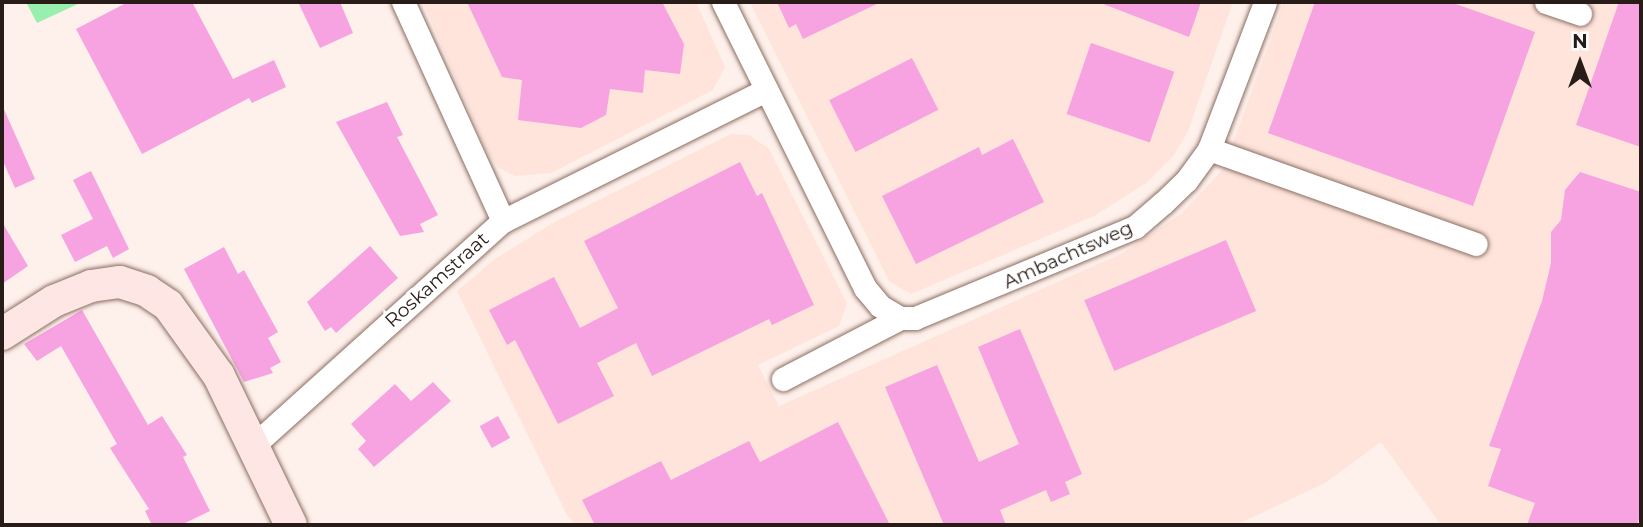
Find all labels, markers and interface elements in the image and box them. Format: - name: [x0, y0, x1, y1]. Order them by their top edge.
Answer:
- north arrow: [1545, 28, 1615, 98]
- text: N: [1572, 30, 1588, 53]
- street label: Ambachtsweg: [1000, 216, 1136, 294]
- street label: Roskamstraat: [381, 228, 493, 332]

